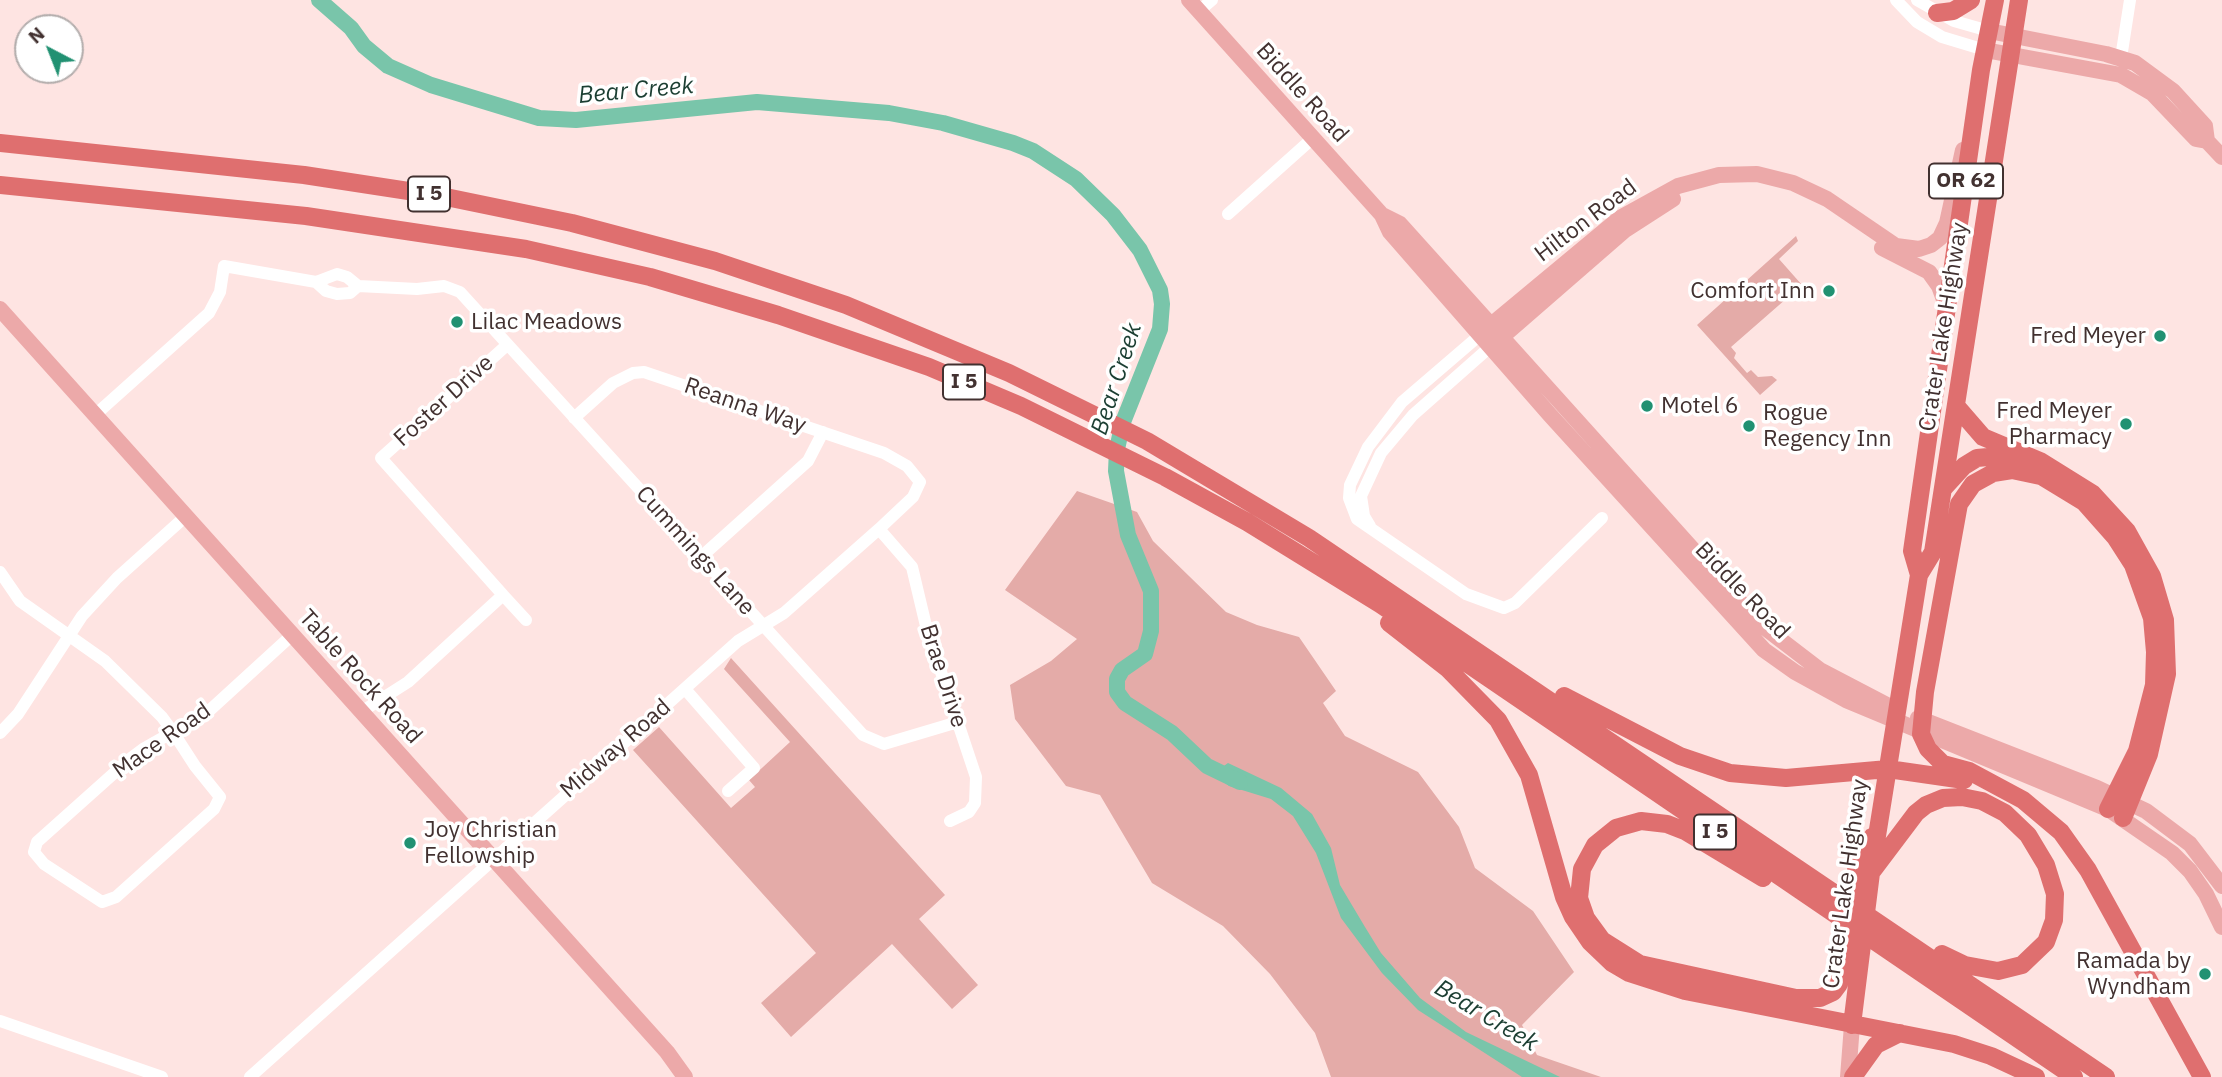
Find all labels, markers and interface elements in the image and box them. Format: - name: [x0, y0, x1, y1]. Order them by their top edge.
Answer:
- north arrow: [14, 14, 84, 84]
- text: N: [23, 21, 49, 48]
- street label: Biddle Road: [1250, 37, 1354, 149]
- water label: Bear Creek: [577, 72, 695, 110]
- road number: OR 62: [1929, 164, 2003, 198]
- street label: Hilton Road: [1530, 174, 1642, 268]
- road number: I 5: [408, 176, 450, 212]
- street label: Crater Lake Highway: [1914, 221, 1974, 433]
- place label: Comfort Inn: [1690, 277, 1815, 305]
- marker: Comfort Inn: [1821, 283, 1837, 299]
- place label: Lilac Meadows: [471, 308, 622, 336]
- marker: Lilac Meadows: [449, 314, 465, 330]
- water label: Bear Creek: [1085, 320, 1149, 438]
- place label: Fred Meyer: [2030, 322, 2146, 350]
- marker: Fred Meyer: [2152, 328, 2168, 344]
- street label: Foster Drive: [389, 349, 499, 453]
- road number: I 5: [943, 364, 985, 400]
- street label: Reanna Way: [680, 372, 810, 440]
- place label: Motel 6: [1661, 392, 1739, 420]
- place label: Fred Meyer Pharmacy: [1996, 397, 2112, 451]
- marker: Motel 6: [1639, 398, 1655, 414]
- place label: Rogue Regency Inn: [1763, 399, 1892, 453]
- marker: Fred Meyer Pharmacy: [2118, 416, 2134, 432]
- marker: Rogue Regency Inn: [1741, 418, 1757, 434]
- street label: Cummings Lane: [630, 481, 760, 621]
- street label: Biddle Road: [1689, 537, 1795, 645]
- street label: Table Rock Road: [293, 604, 427, 750]
- street label: Brae Drive: [913, 621, 973, 731]
- street label: Midway Road: [555, 694, 677, 804]
- street label: Mace Road: [108, 697, 216, 785]
- street label: Crater Lake Highway: [1818, 778, 1874, 990]
- road number: I 5: [1694, 814, 1736, 850]
- place label: Joy Christian Fellowship: [424, 816, 557, 870]
- marker: Joy Christian Fellowship: [402, 835, 418, 851]
- place label: Ramada by Wyndham: [2076, 947, 2191, 1001]
- marker: Ramada by Wyndham: [2197, 966, 2213, 982]
- water label: Bear Creek: [1429, 974, 1543, 1058]

